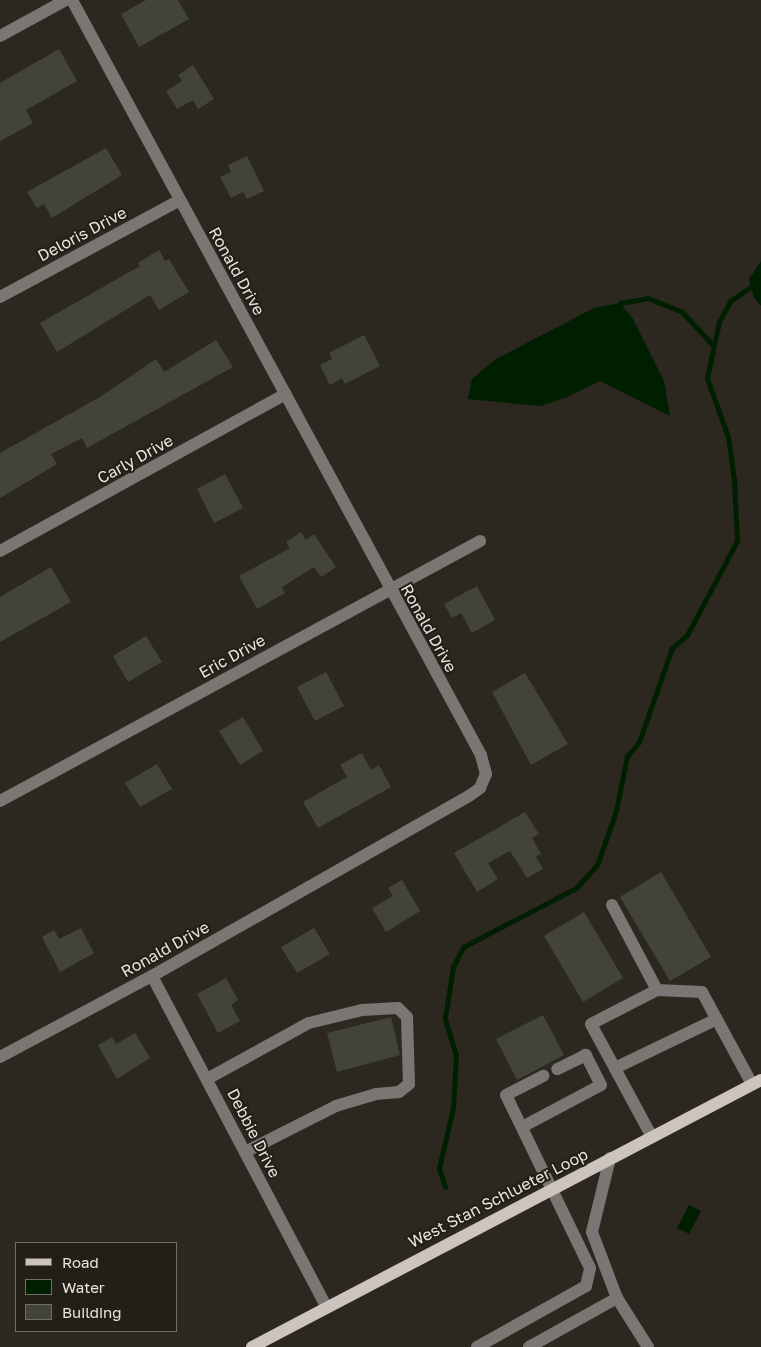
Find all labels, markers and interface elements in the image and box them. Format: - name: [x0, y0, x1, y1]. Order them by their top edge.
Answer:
- street label: Deloris Drive: [34, 203, 130, 265]
- street label: Ronald Drive: [205, 224, 269, 318]
- street label: Carly Drive: [94, 430, 176, 488]
- street label: Ronald Drive: [397, 581, 461, 675]
- street label: Eric Drive: [196, 630, 268, 682]
- street label: Ronald Drive: [118, 917, 212, 981]
- street label: Debbie Drive: [223, 1085, 285, 1181]
- street label: West Stan Schlueter Loop: [405, 1144, 591, 1252]
- legend: [15, 1242, 178, 1332]
- text: Road: [62, 1253, 99, 1271]
- text: Water: [62, 1278, 105, 1296]
- text: Building: [62, 1303, 122, 1321]

